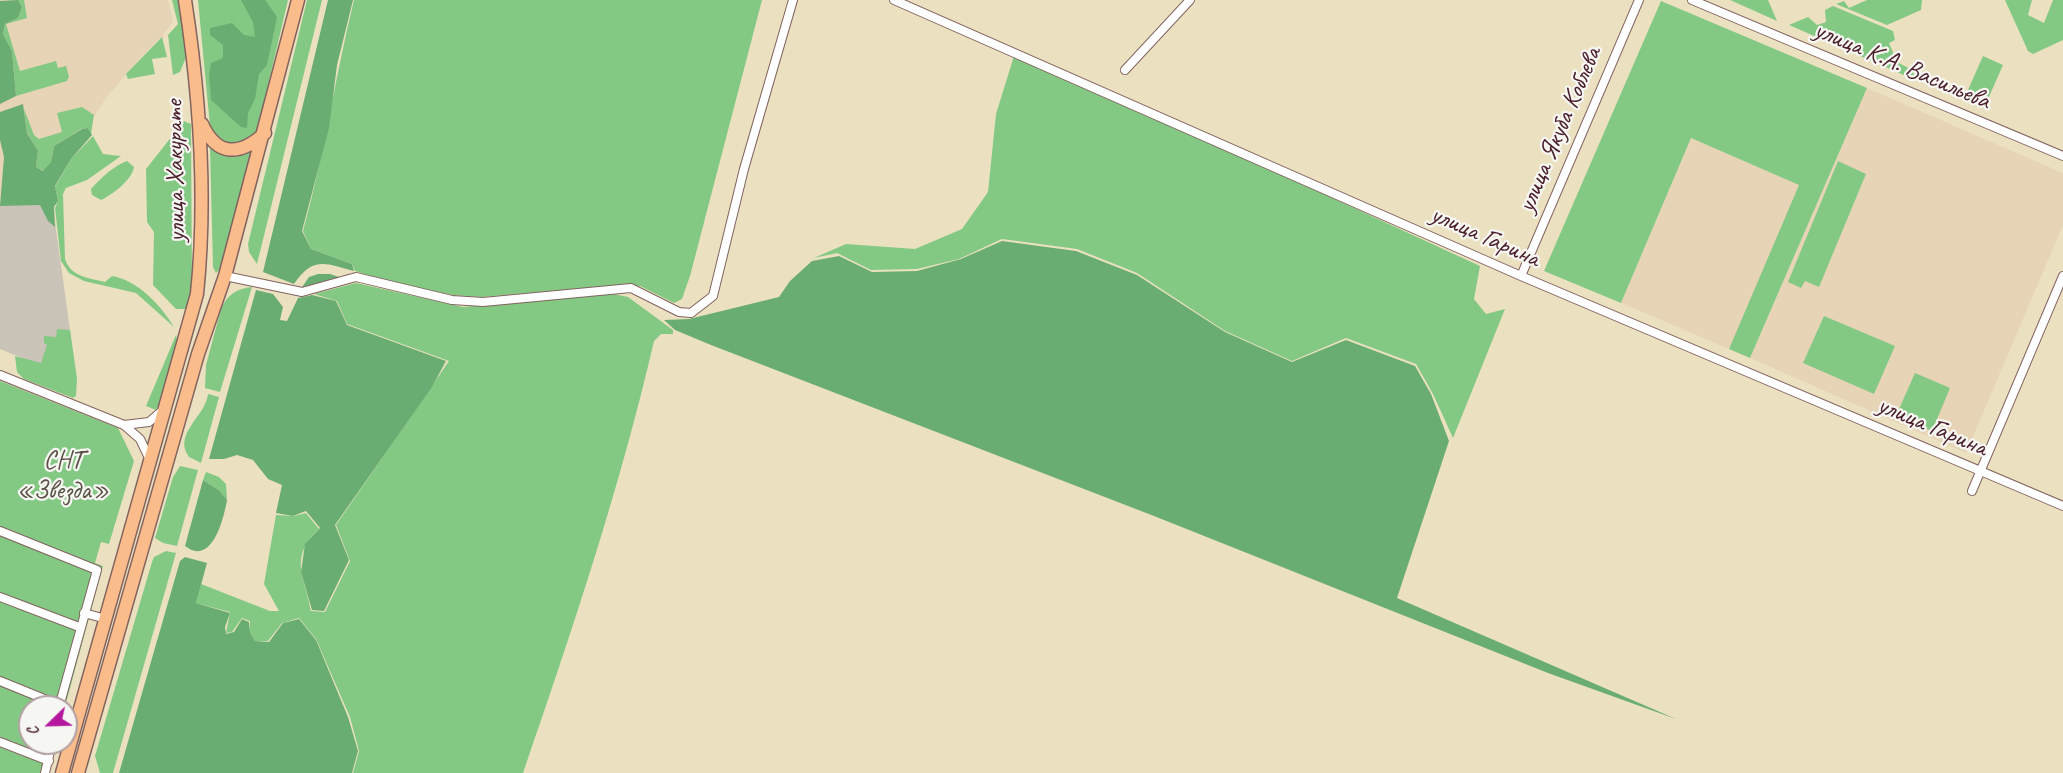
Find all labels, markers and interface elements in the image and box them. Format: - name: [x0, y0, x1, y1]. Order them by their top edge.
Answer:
- street label: улица К.А. Васильева: [1809, 15, 1995, 117]
- street label: улица Якуба Коблева: [1511, 43, 1609, 217]
- street label: улица Хакурате: [159, 100, 193, 242]
- street label: улица Гарина: [1426, 199, 1544, 275]
- street label: улица Гарина: [1873, 390, 1991, 464]
- park label: СНТ «Звезда»: [17, 445, 109, 506]
- north arrow: [18, 695, 78, 755]
- text: С: [23, 724, 44, 739]

